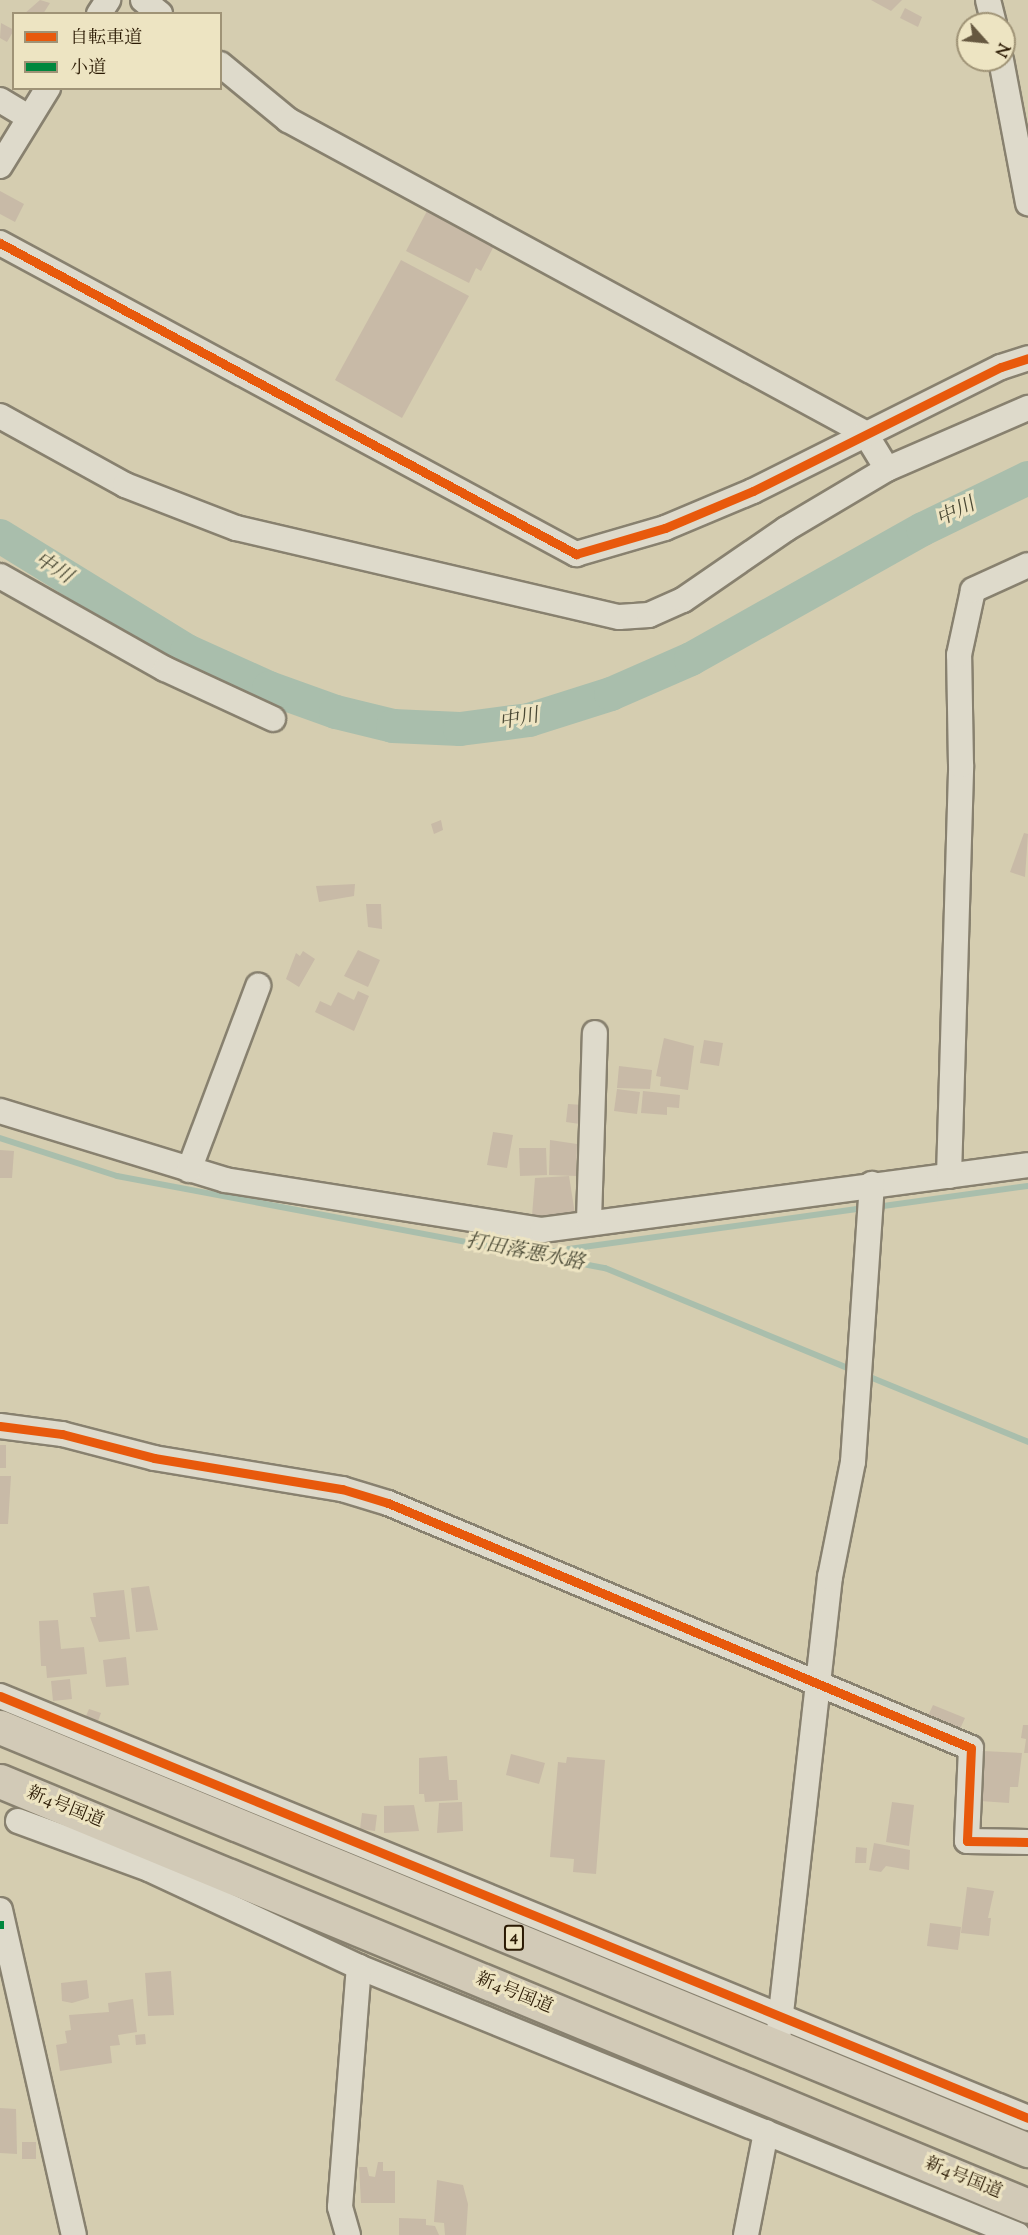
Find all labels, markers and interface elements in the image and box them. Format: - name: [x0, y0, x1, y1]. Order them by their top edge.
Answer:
- legend: [12, 12, 222, 90]
- north arrow: [956, 12, 1016, 72]
- text: 自転車道: [70, 26, 142, 52]
- text: N: [988, 39, 1014, 60]
- text: 小道: [70, 56, 106, 82]
- water label: 中川: [933, 493, 979, 533]
- water label: 中川: [30, 548, 76, 590]
- water label: 中川: [497, 704, 541, 736]
- water label: 打田落悪水路: [464, 1230, 586, 1276]
- street label: 新4号国道: [23, 1783, 107, 1833]
- road number: 4: [504, 1925, 524, 1951]
- street label: 新4号国道: [472, 1969, 556, 2019]
- street label: 新4号国道: [921, 2154, 1005, 2204]

